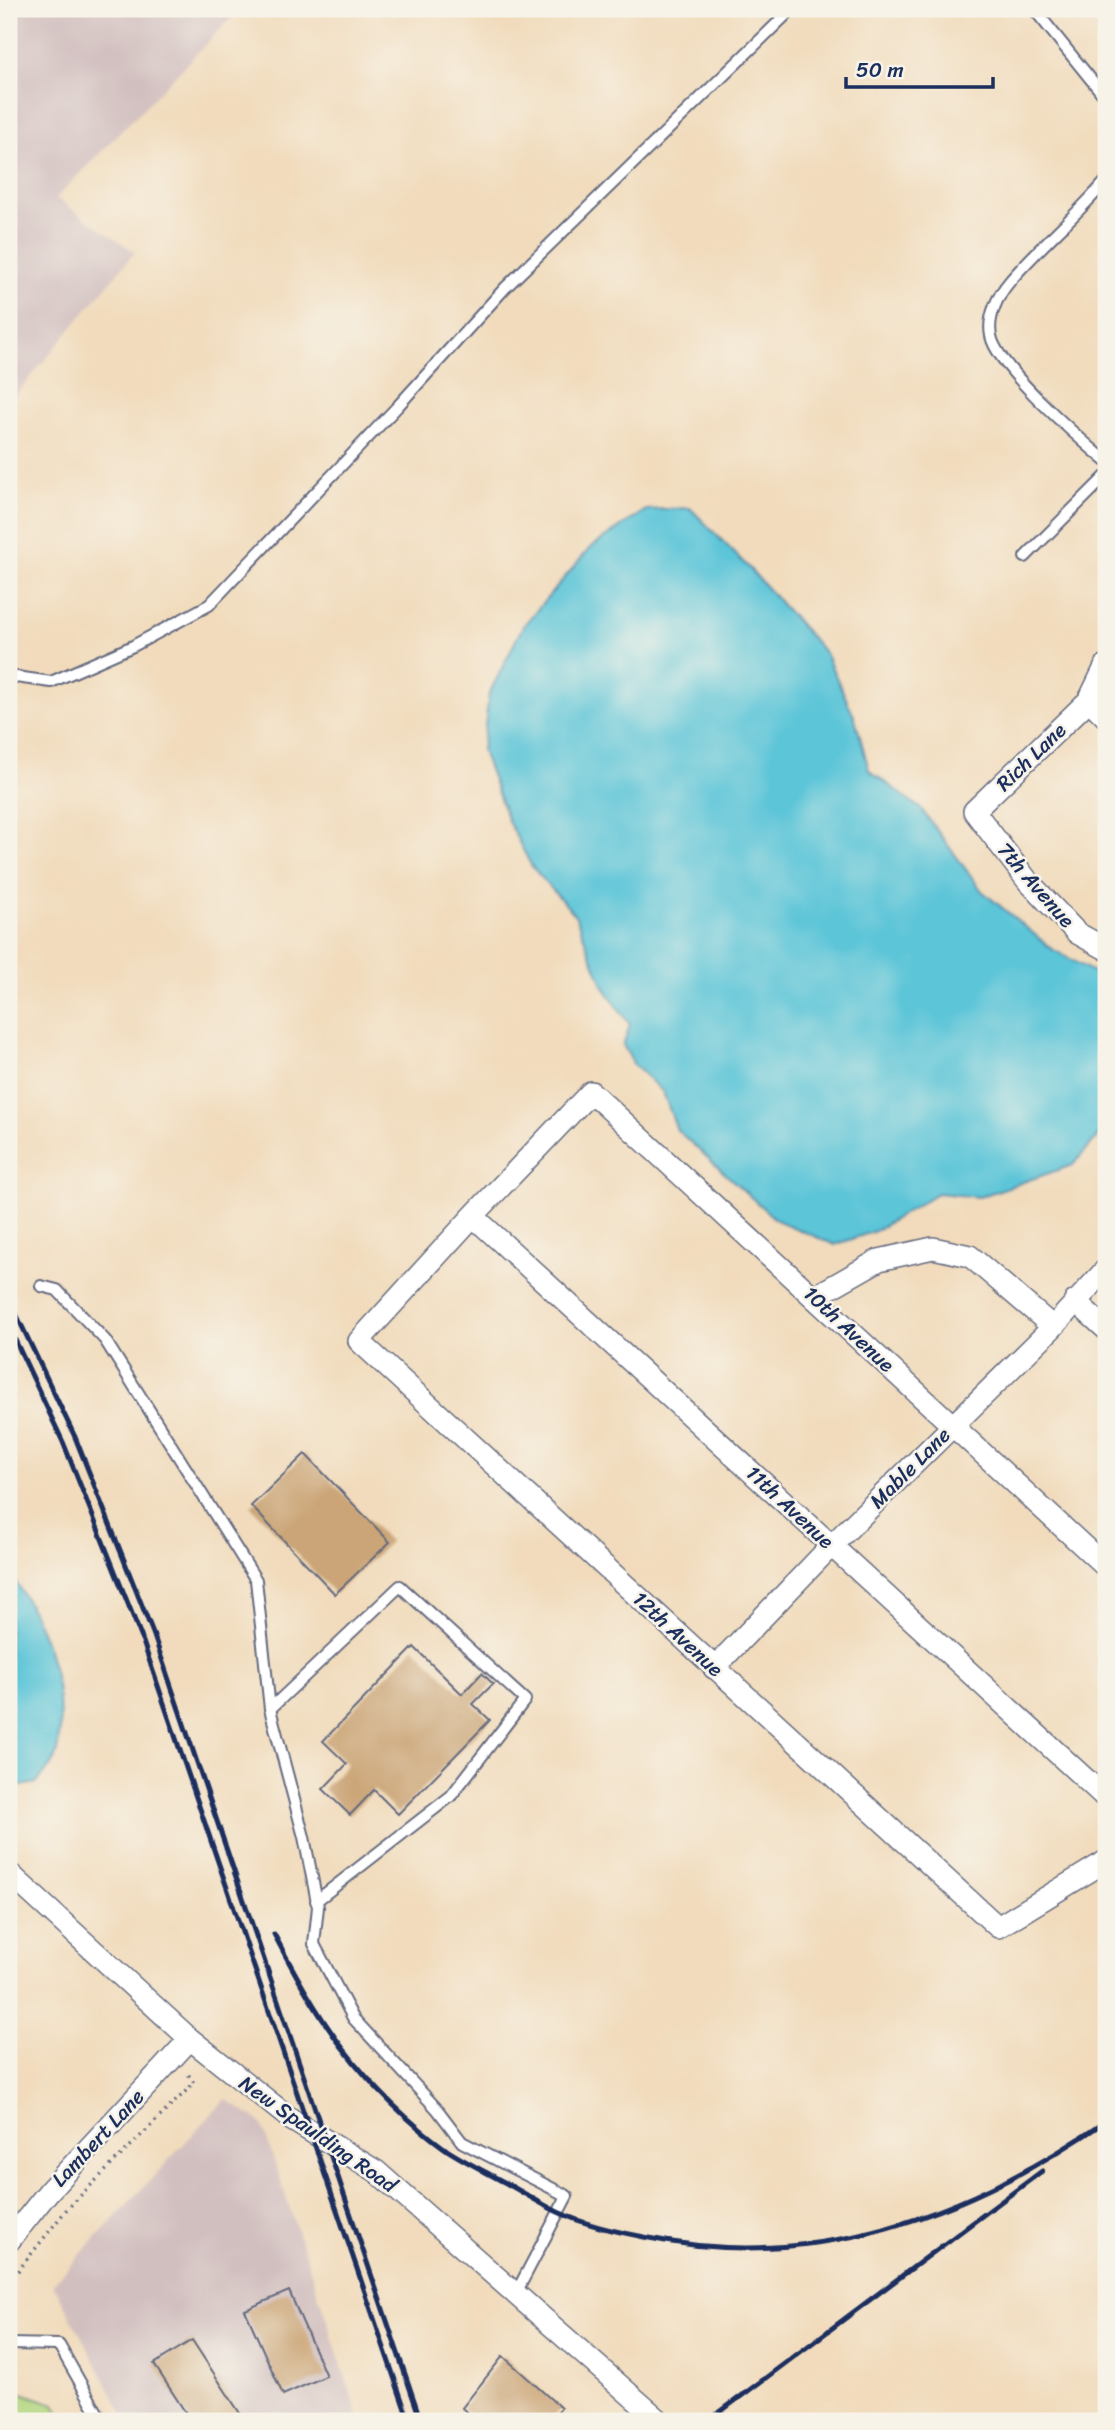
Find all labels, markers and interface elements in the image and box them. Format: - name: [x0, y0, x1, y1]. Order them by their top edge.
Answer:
- scale bar: [846, 46, 992, 90]
- text: 50 m: [856, 51, 904, 89]
- street label: Rich Lane: [986, 713, 1076, 801]
- street label: 7th Avenue: [987, 833, 1085, 937]
- street label: 10th Avenue: [794, 1276, 904, 1382]
- street label: Mable Lane: [860, 1418, 960, 1518]
- street label: 11th Avenue: [737, 1455, 843, 1559]
- street label: 12th Avenue: [623, 1581, 733, 1687]
- street label: New Spaulding Road: [231, 2065, 407, 2204]
- street label: Lambert Lane: [42, 2080, 154, 2196]

